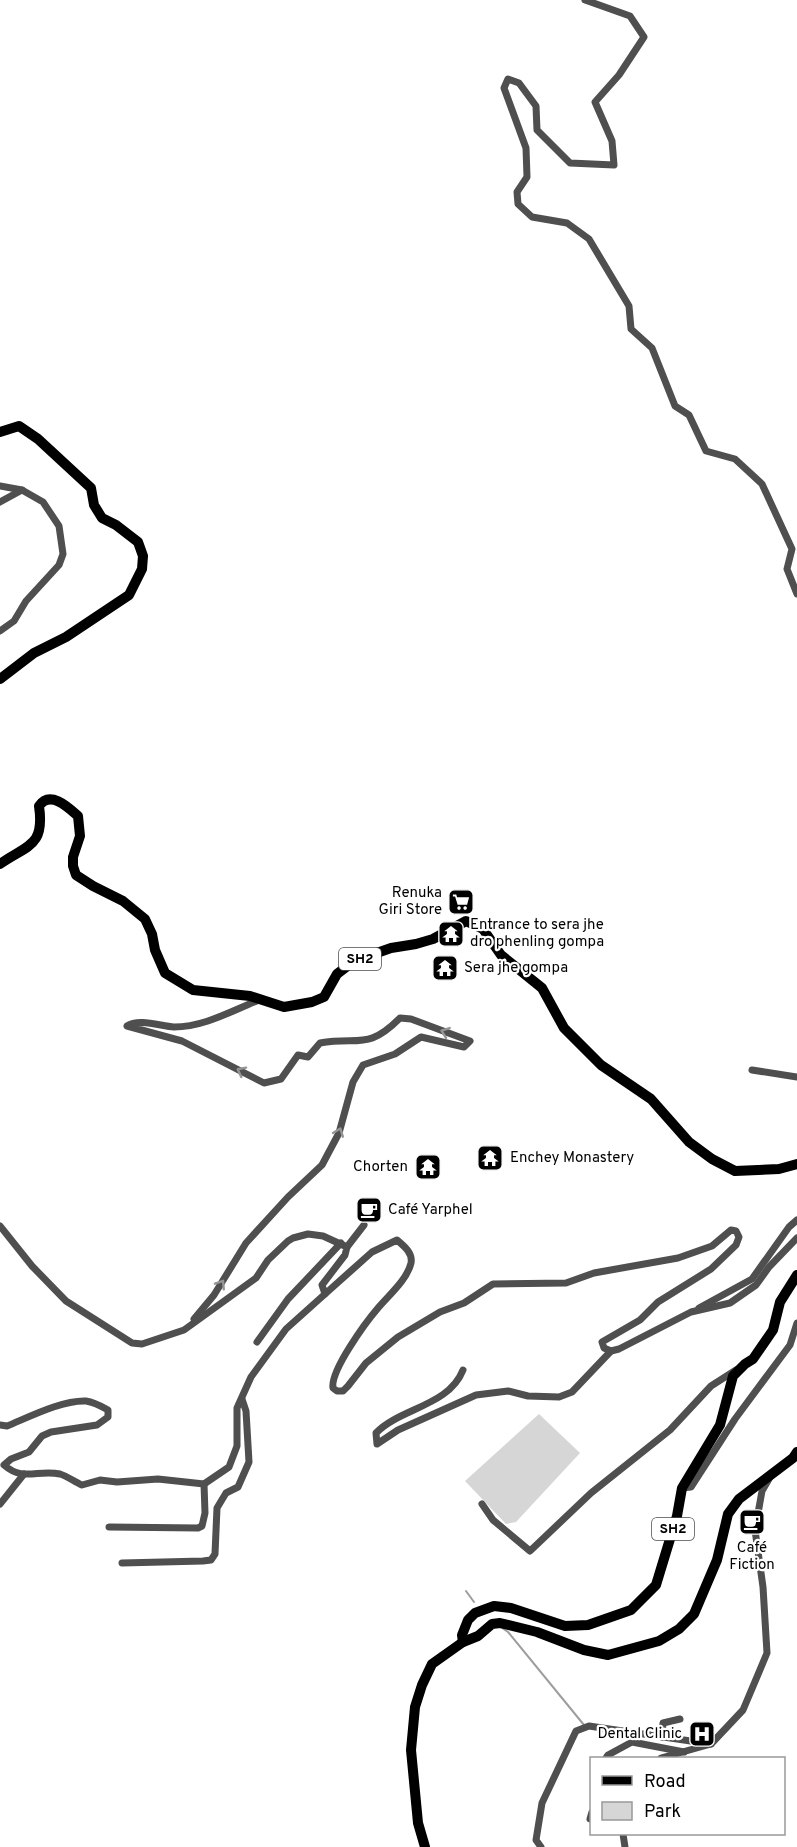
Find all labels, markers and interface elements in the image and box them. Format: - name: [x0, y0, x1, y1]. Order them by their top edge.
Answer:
- place label: Renuka Giri Store: [379, 884, 442, 920]
- supermarket icon: Renuka Giri Store: [446, 887, 476, 917]
- place label: Entrance to sera jhe dro phenling gompa: [470, 916, 604, 952]
- temple icon: Entrance to sera jhe dro phenling gompa: [436, 919, 466, 949]
- road number: SH2: [339, 948, 381, 970]
- temple icon: Sera jhe gompa: [430, 953, 460, 983]
- place label: Sera jhe gompa: [464, 959, 568, 978]
- one-way arrow: [440, 1026, 451, 1039]
- one-way arrow: [236, 1067, 247, 1078]
- one-way arrow: [332, 1127, 344, 1138]
- temple icon: Enchey Monastery: [475, 1143, 505, 1173]
- place label: Enchey Monastery: [510, 1149, 634, 1168]
- temple icon: Chorten: [413, 1152, 443, 1182]
- place label: Chorten: [353, 1158, 408, 1177]
- cafe icon: Café Yarphel: [354, 1195, 384, 1225]
- place label: Café Yarphel: [388, 1201, 473, 1220]
- one-way arrow: [213, 1280, 225, 1290]
- cafe icon: Café Fiction: [737, 1507, 767, 1537]
- road number: SH2: [652, 1518, 694, 1540]
- place label: Café Fiction: [729, 1539, 775, 1575]
- hospital icon: Dental Clinic: [687, 1719, 717, 1749]
- place label: Dental Clinic: [597, 1725, 682, 1744]
- legend: [590, 1757, 785, 1835]
- text: Road: [644, 1771, 686, 1794]
- text: Park: [644, 1801, 681, 1824]

